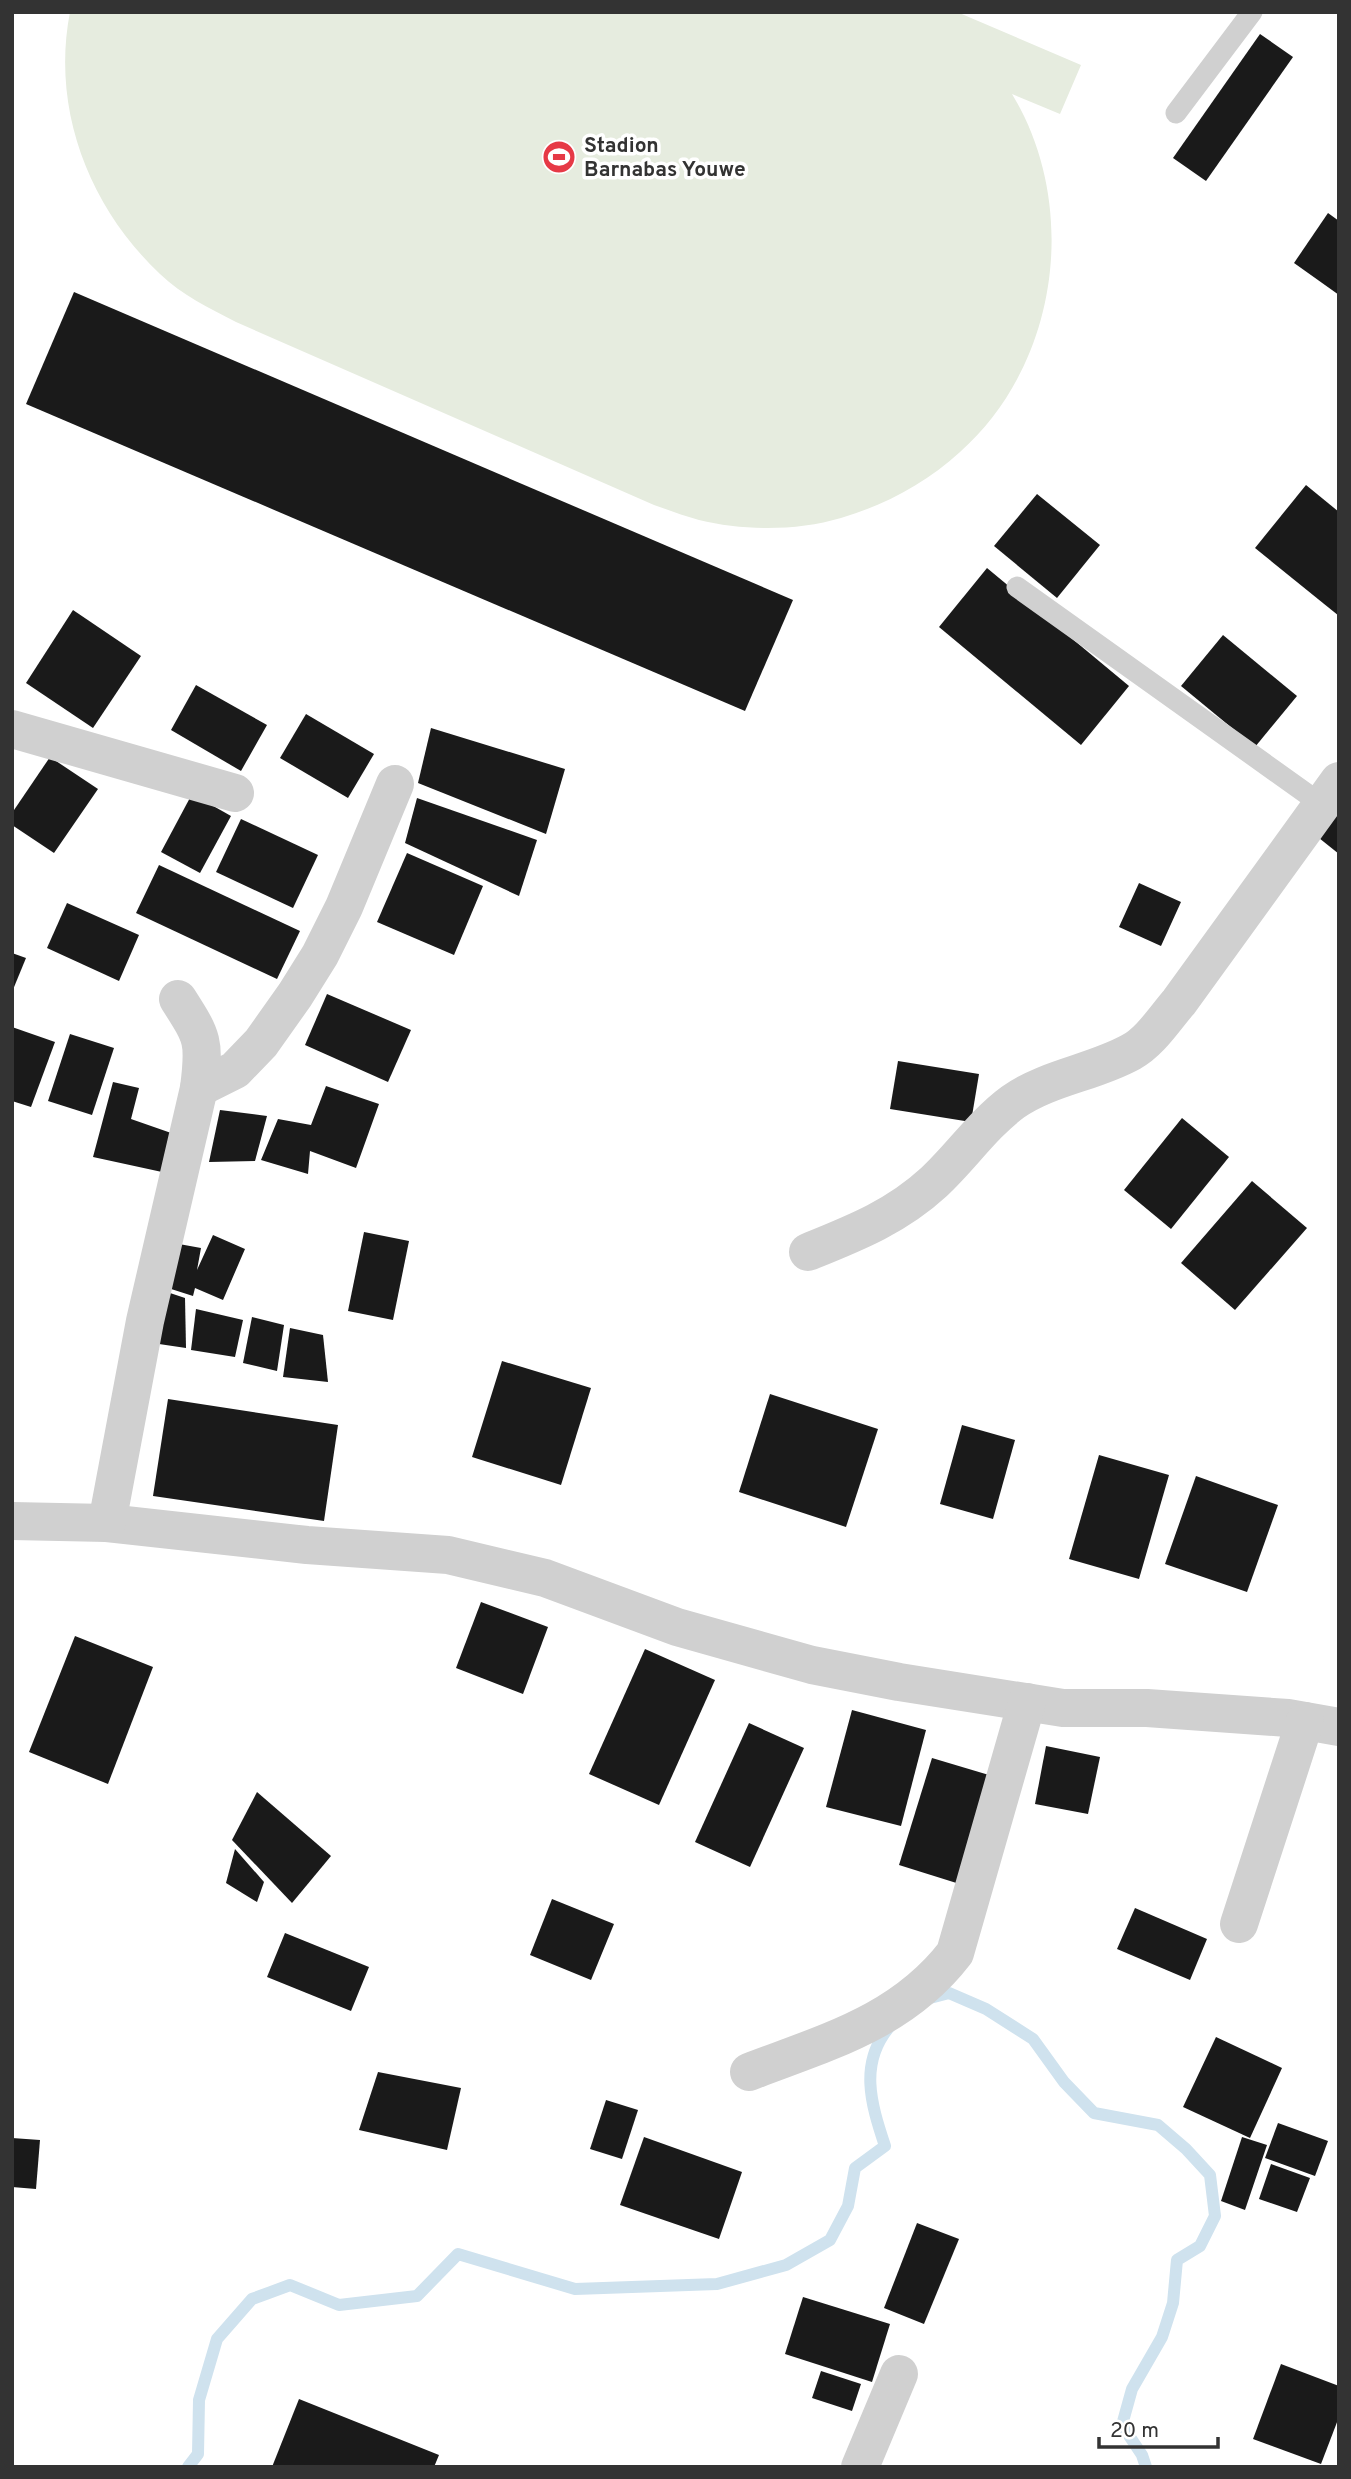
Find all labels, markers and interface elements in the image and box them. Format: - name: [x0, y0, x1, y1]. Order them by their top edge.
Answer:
- place label: Stadion Barnabas Youwe: [584, 133, 746, 184]
- sports icon: Stadion Barnabas Youwe: [540, 138, 578, 176]
- scale bar: [1099, 2406, 1218, 2450]
- text: 20 m: [1110, 2418, 1159, 2445]

